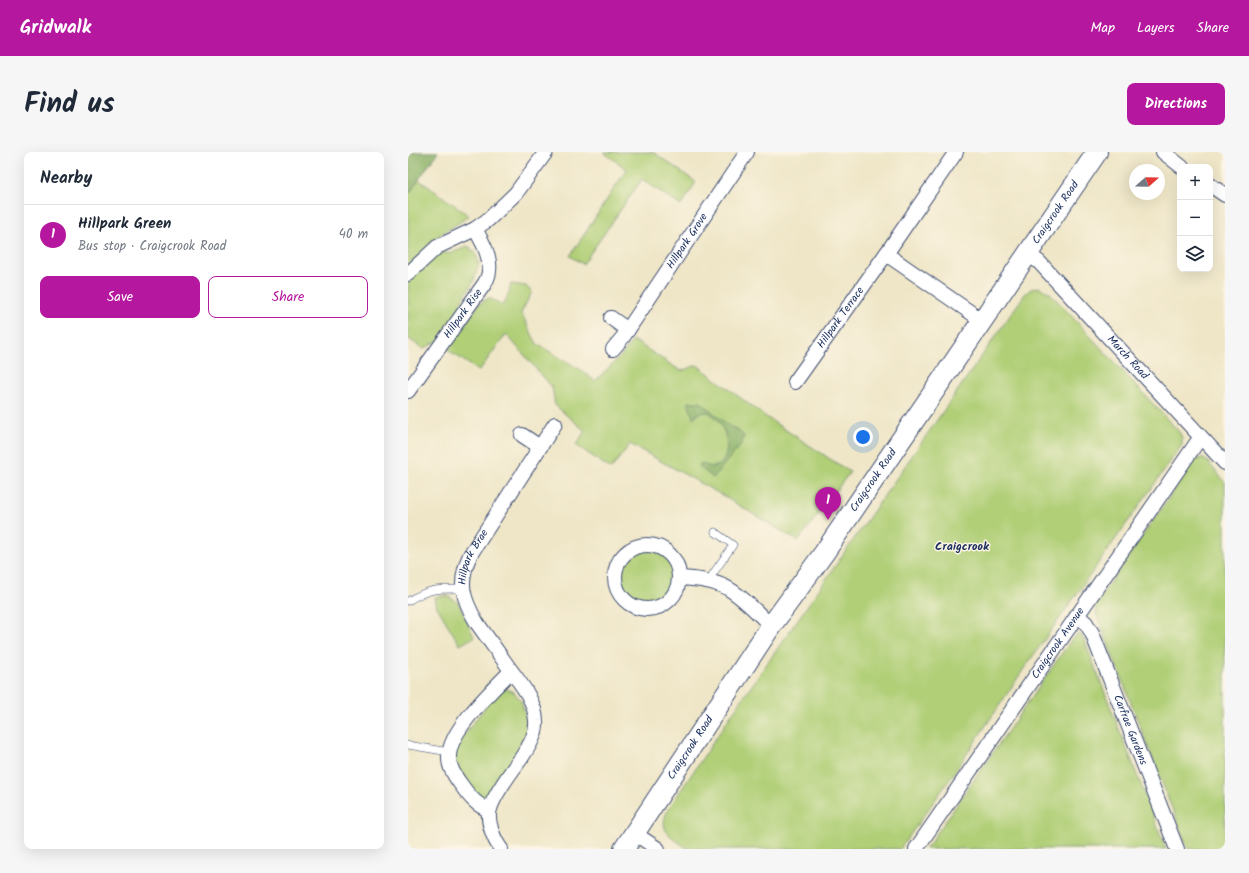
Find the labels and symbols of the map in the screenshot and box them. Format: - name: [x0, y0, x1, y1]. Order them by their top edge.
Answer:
- north arrow: [1129, 164, 1165, 200]
- street label: Craigcrook Road: [1028, 177, 1084, 248]
- street label: Hillpark Grove: [662, 209, 713, 273]
- street label: Hillpark Terrace: [812, 283, 869, 352]
- street label: Hillpark Rise: [439, 285, 487, 342]
- street label: March Road: [1102, 331, 1153, 384]
- your location: [853, 427, 873, 447]
- street label: Craigcrook Road: [845, 445, 902, 516]
- pin: 1: [815, 487, 841, 520]
- street label: Hillpark Brae: [454, 526, 493, 585]
- district label: Craigcrook: [935, 537, 990, 556]
- street label: Craigcrook Avenue: [1027, 604, 1089, 683]
- street label: Carfrae Gardens: [1108, 692, 1152, 768]
- street label: Craigcrook Road: [663, 712, 719, 784]

